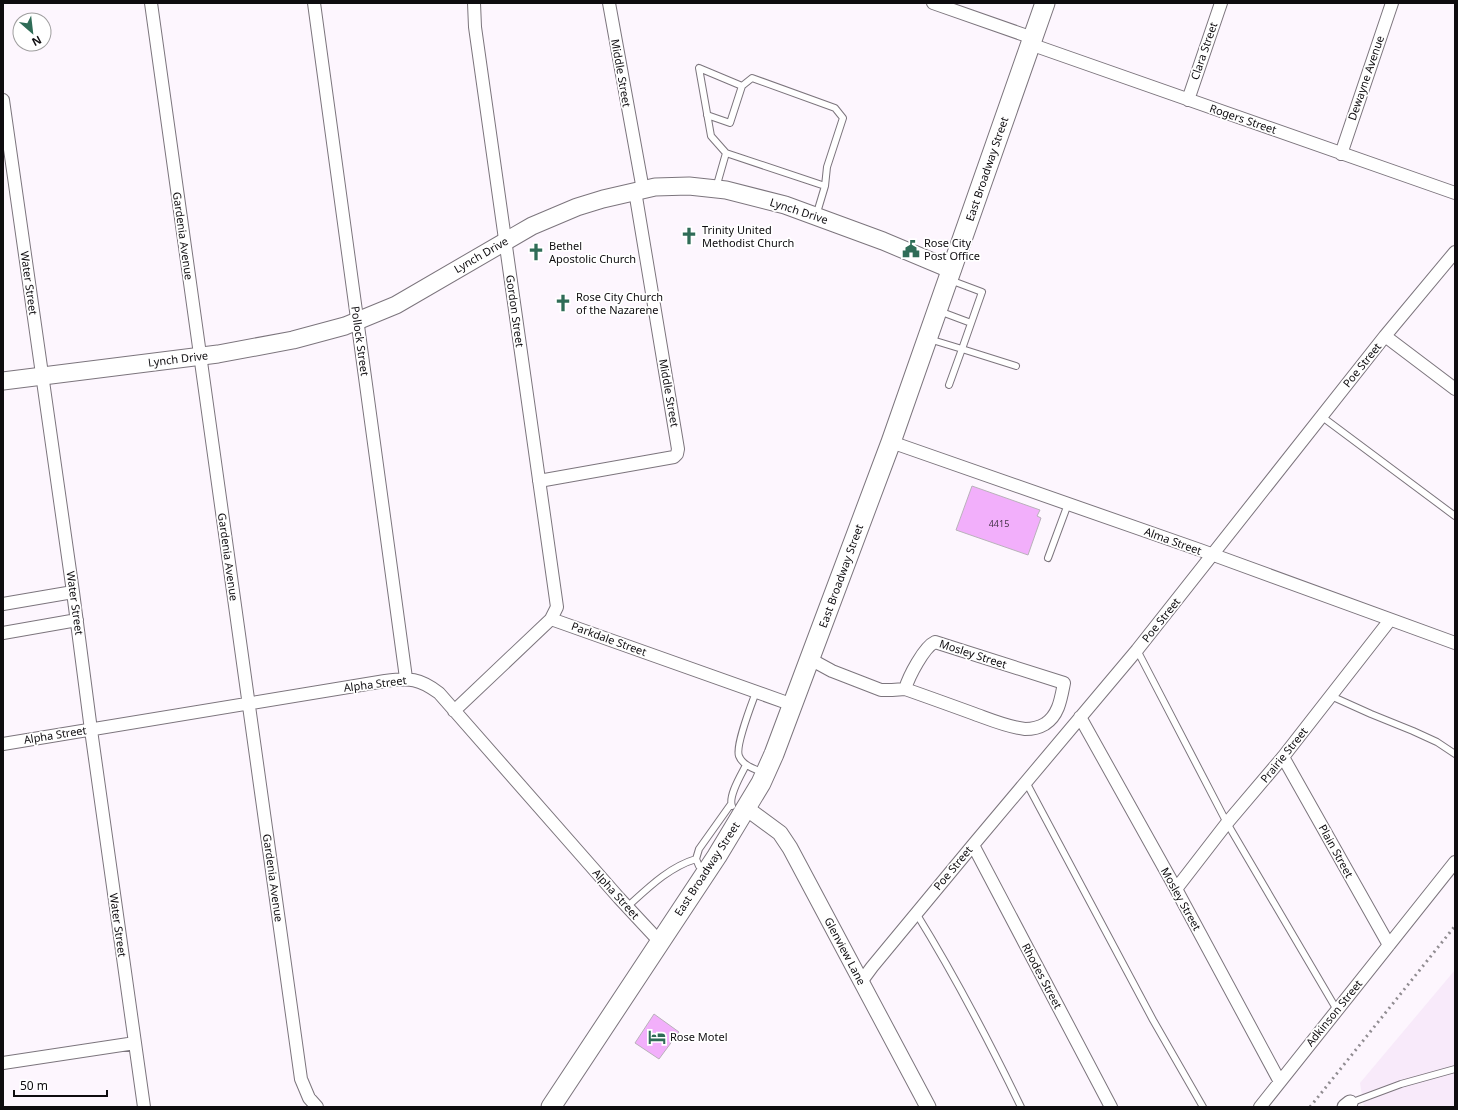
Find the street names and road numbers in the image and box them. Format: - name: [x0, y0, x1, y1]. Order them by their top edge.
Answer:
- street label: Clara Street: [1187, 20, 1220, 82]
- street label: Dewayne Avenue: [1344, 33, 1387, 122]
- street label: Middle Street: [608, 38, 635, 108]
- street label: Rogers Street: [1208, 100, 1279, 137]
- street label: East Broadway Street: [962, 115, 1011, 223]
- street label: Gardenia Avenue: [170, 191, 197, 281]
- street label: Lynch Drive: [768, 194, 830, 227]
- street label: Lynch Drive: [451, 233, 511, 276]
- street label: Water Street: [18, 250, 41, 316]
- street label: Gordon Street: [503, 274, 528, 348]
- street label: Pollock Street: [348, 305, 373, 377]
- street label: Poe Street: [1339, 339, 1384, 390]
- street label: Lynch Drive: [147, 347, 209, 370]
- street label: Middle Street: [656, 358, 683, 428]
- street label: Gardenia Avenue: [215, 512, 242, 602]
- street label: East Broadway Street: [815, 522, 866, 630]
- street label: Alma Street: [1142, 523, 1204, 558]
- street label: Water Street: [64, 570, 87, 636]
- street label: Poe Street: [1138, 594, 1183, 645]
- street label: Parkdale Street: [570, 618, 649, 659]
- street label: Mosley Street: [938, 636, 1009, 671]
- street label: Alpha Street: [343, 672, 407, 695]
- street label: Alpha Street: [23, 722, 87, 747]
- street label: Prairie Street: [1257, 724, 1311, 786]
- street label: East Broadway Street: [670, 819, 743, 919]
- street label: Plain Street: [1316, 821, 1357, 880]
- street label: Gardenia Avenue: [260, 833, 287, 923]
- street label: Poe Street: [930, 843, 975, 893]
- street label: Alpha Street: [590, 865, 643, 922]
- street label: Mosley Street: [1158, 865, 1205, 933]
- street label: Water Street: [107, 892, 130, 958]
- street label: Glenview Lane: [821, 914, 870, 987]
- street label: Rhodes Street: [1019, 940, 1066, 1011]
- street label: Adkinson Street: [1302, 976, 1365, 1049]

